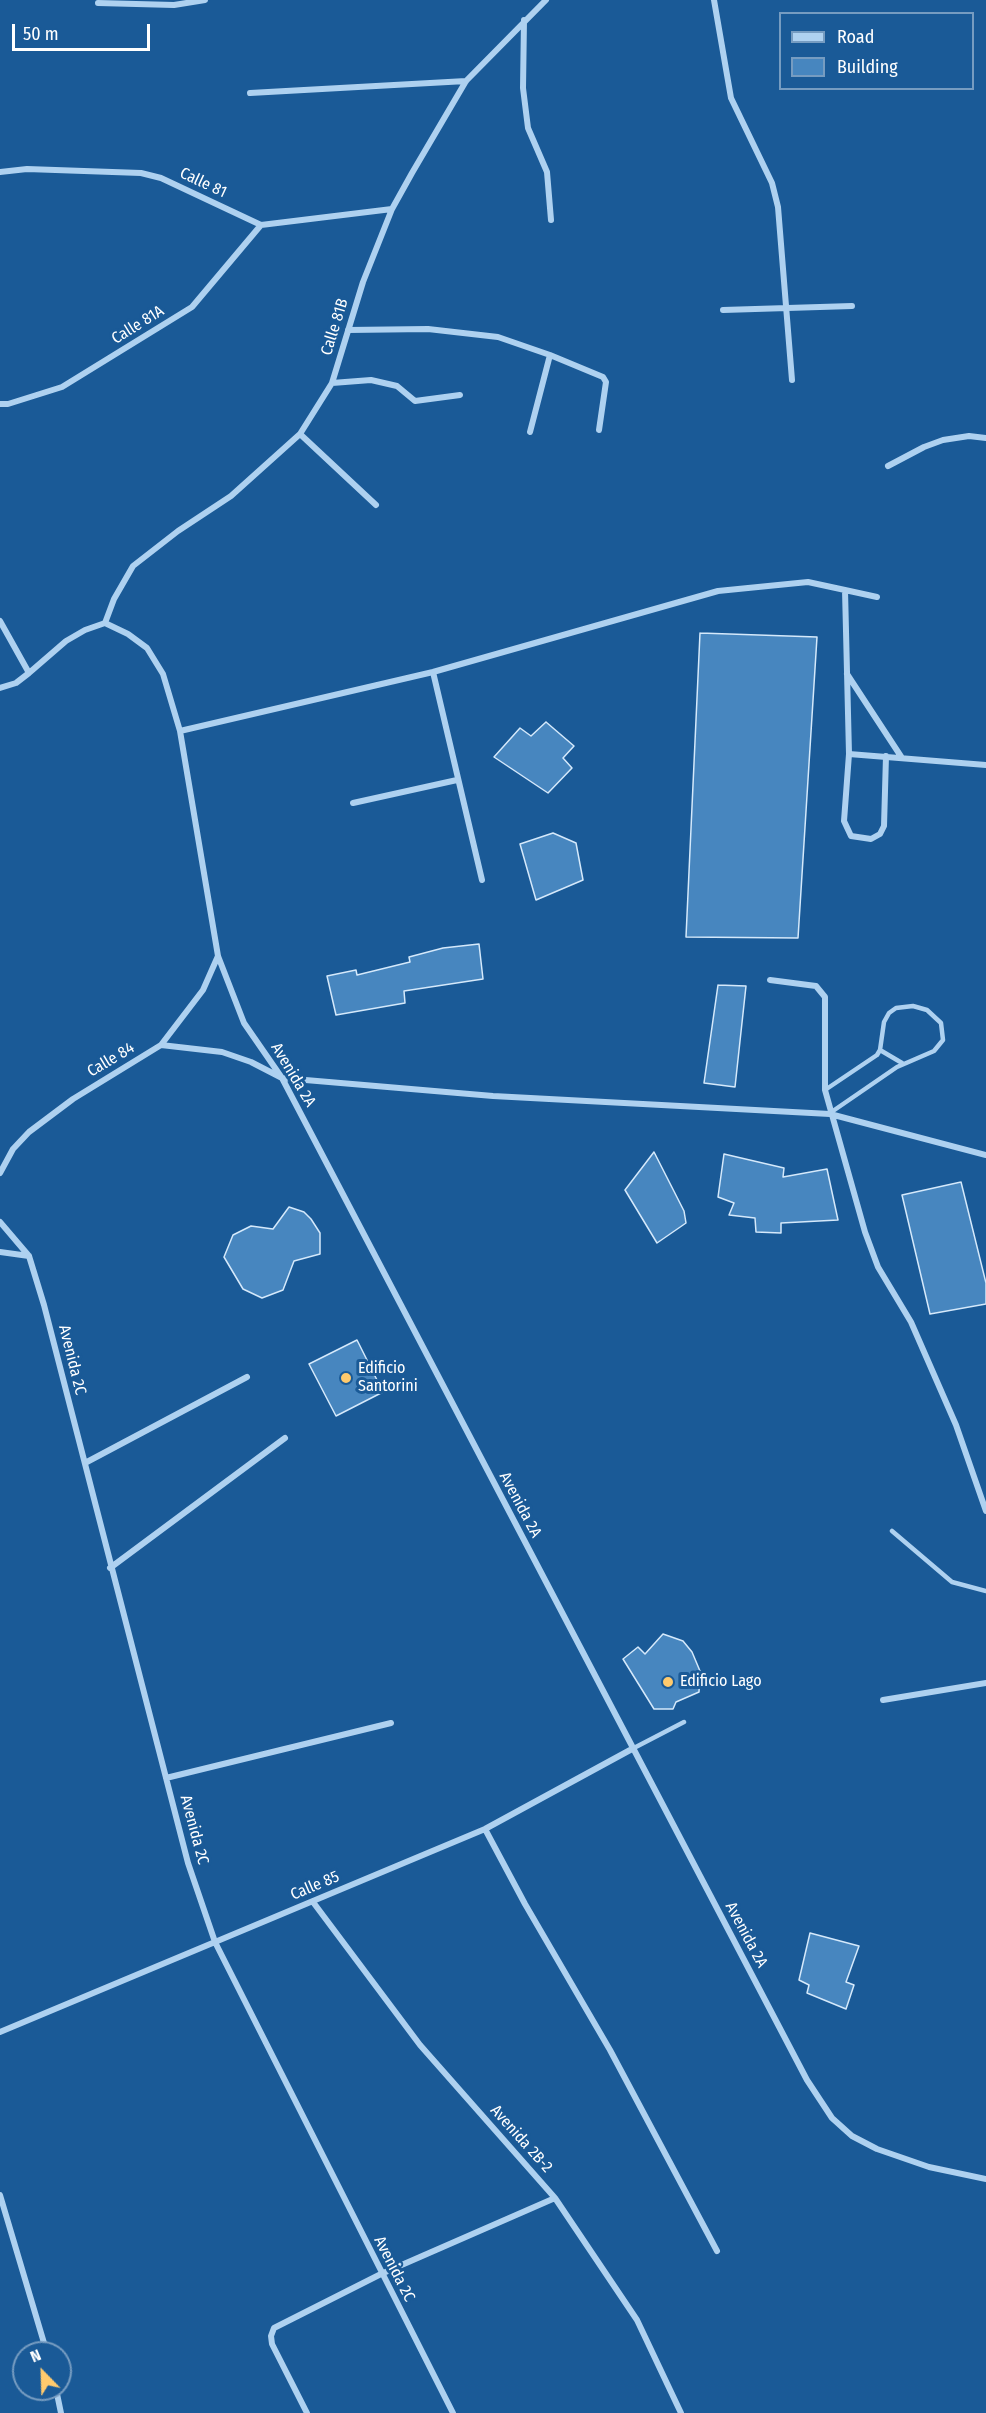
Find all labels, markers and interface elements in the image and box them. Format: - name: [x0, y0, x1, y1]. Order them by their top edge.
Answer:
- scale bar: [15, 12, 153, 50]
- legend: [779, 12, 974, 90]
- text: 50 m: [23, 23, 59, 45]
- text: Road: [837, 26, 874, 48]
- text: Building: [837, 56, 898, 78]
- street label: Calle 81: [177, 164, 229, 202]
- street label: Calle 81B: [317, 296, 353, 358]
- street label: Calle 81A: [108, 302, 168, 348]
- street label: Calle 84: [84, 1039, 138, 1081]
- street label: Avenida 2A: [266, 1039, 320, 1111]
- street label: Avenida 2C: [54, 1323, 90, 1397]
- place label: Edificio Santorini: [358, 1359, 418, 1397]
- marker: Edificio Santorini: [339, 1371, 353, 1385]
- street label: Avenida 2A: [495, 1469, 545, 1541]
- place label: Edificio Lago: [680, 1672, 762, 1692]
- marker: Edificio Lago: [661, 1675, 675, 1689]
- street label: Avenida 2C: [176, 1793, 212, 1867]
- street label: Calle 85: [288, 1867, 342, 1905]
- street label: Avenida 2A: [721, 1899, 771, 1971]
- street label: Avenida 2B-2: [486, 2101, 556, 2177]
- street label: Avenida 2C: [369, 2233, 419, 2305]
- north arrow: [12, 2341, 72, 2401]
- text: N: [27, 2345, 44, 2366]

